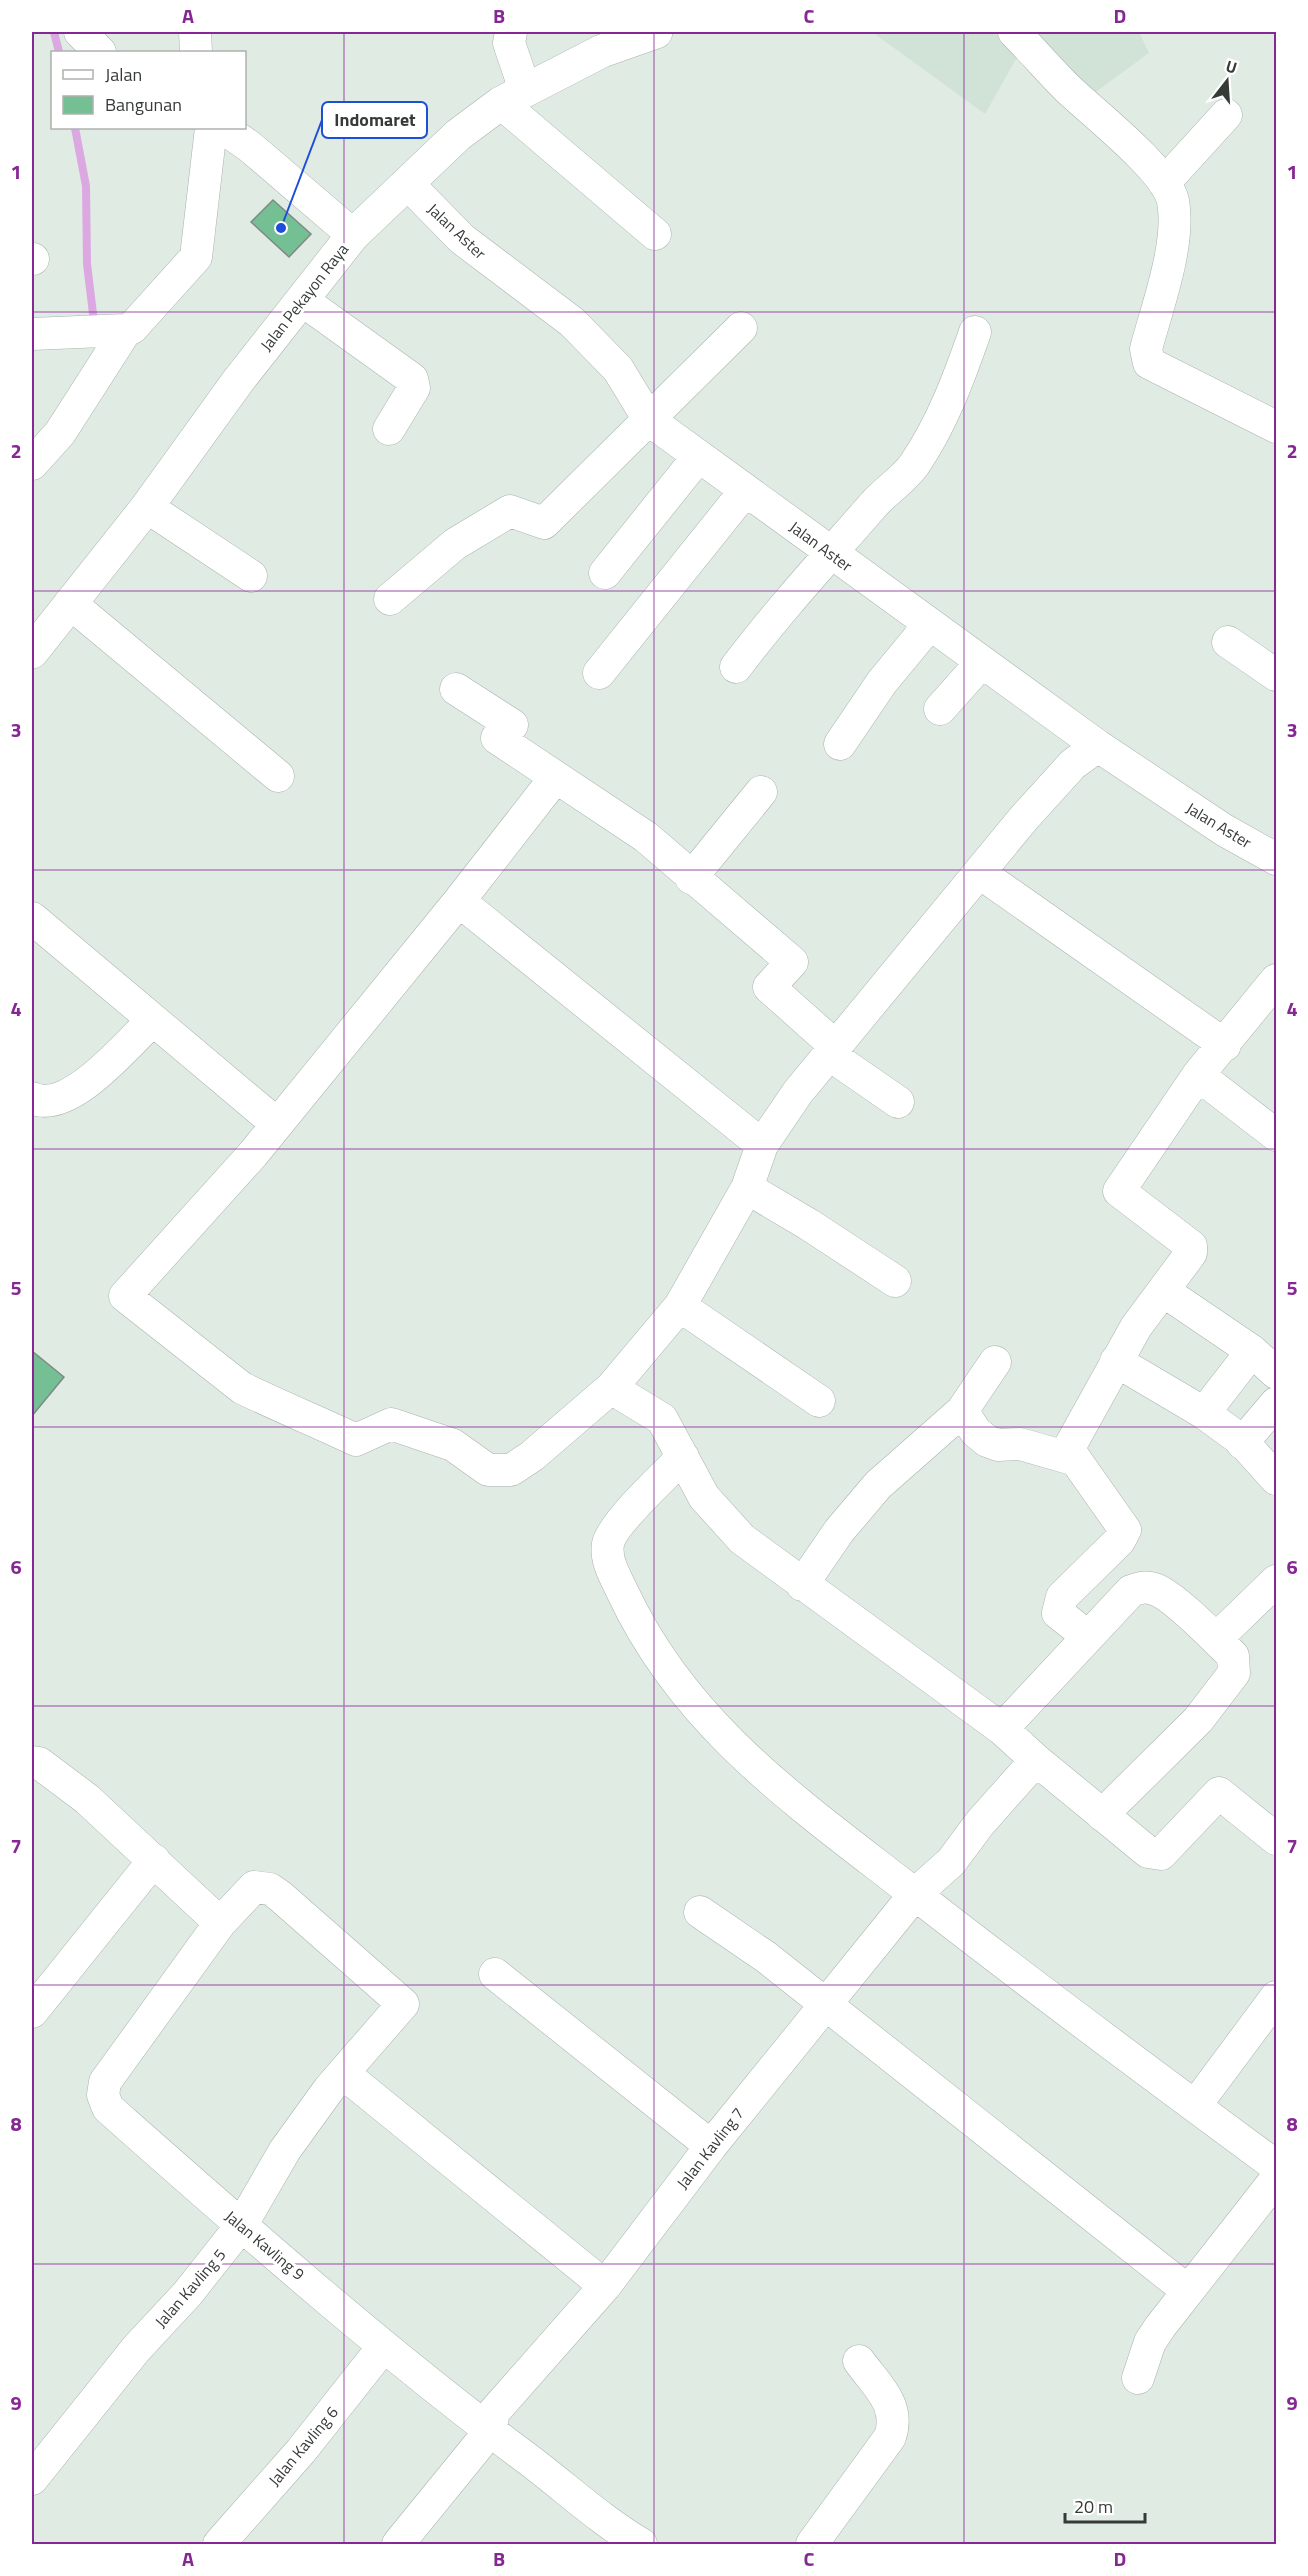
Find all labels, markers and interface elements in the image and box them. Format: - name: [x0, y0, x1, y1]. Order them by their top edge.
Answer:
- text: A: [182, 0, 194, 31]
- text: B: [493, 0, 505, 31]
- text: C: [804, 0, 815, 31]
- text: D: [1114, 0, 1126, 31]
- legend: [51, 51, 246, 129]
- north arrow: [1197, 51, 1257, 111]
- text: U: [1223, 54, 1240, 80]
- text: Jalan: [105, 61, 142, 88]
- text: Bangunan: [105, 91, 182, 118]
- callout: Indomaret: [322, 102, 427, 138]
- text: Indomaret: [334, 106, 416, 133]
- text: 1: [10, 156, 22, 187]
- text: 1: [1286, 156, 1298, 187]
- street label: Jalan Aster: [422, 197, 492, 265]
- street label: Jalan Pekayon Raya: [254, 238, 354, 356]
- text: 2: [10, 435, 22, 466]
- text: 2: [1286, 435, 1298, 466]
- street label: Jalan Aster: [785, 515, 858, 577]
- text: 3: [10, 714, 22, 745]
- text: 3: [1286, 714, 1298, 745]
- street label: Jalan Aster: [1182, 796, 1257, 854]
- text: 4: [10, 993, 22, 1024]
- text: 4: [1286, 993, 1298, 1024]
- text: 5: [10, 1272, 22, 1303]
- text: 5: [1286, 1272, 1298, 1303]
- text: 6: [10, 1551, 22, 1582]
- text: 6: [1286, 1551, 1298, 1582]
- text: 7: [10, 1830, 22, 1861]
- text: 7: [1286, 1830, 1298, 1861]
- street label: Jalan Kavling 7: [670, 2102, 750, 2194]
- text: 8: [10, 2108, 22, 2139]
- text: 8: [1286, 2108, 1298, 2139]
- street label: Jalan Kavling 9: [220, 2204, 310, 2286]
- street label: Jalan Kavling 5: [149, 2243, 231, 2333]
- text: 9: [10, 2387, 22, 2418]
- text: 9: [1286, 2387, 1298, 2418]
- street label: Jalan Kavling 6: [262, 2401, 344, 2491]
- scale bar: [1065, 2486, 1144, 2524]
- text: 20 m: [1074, 2493, 1113, 2520]
- text: A: [182, 2543, 194, 2574]
- text: B: [493, 2543, 505, 2574]
- text: C: [804, 2543, 815, 2574]
- text: D: [1114, 2543, 1126, 2574]

